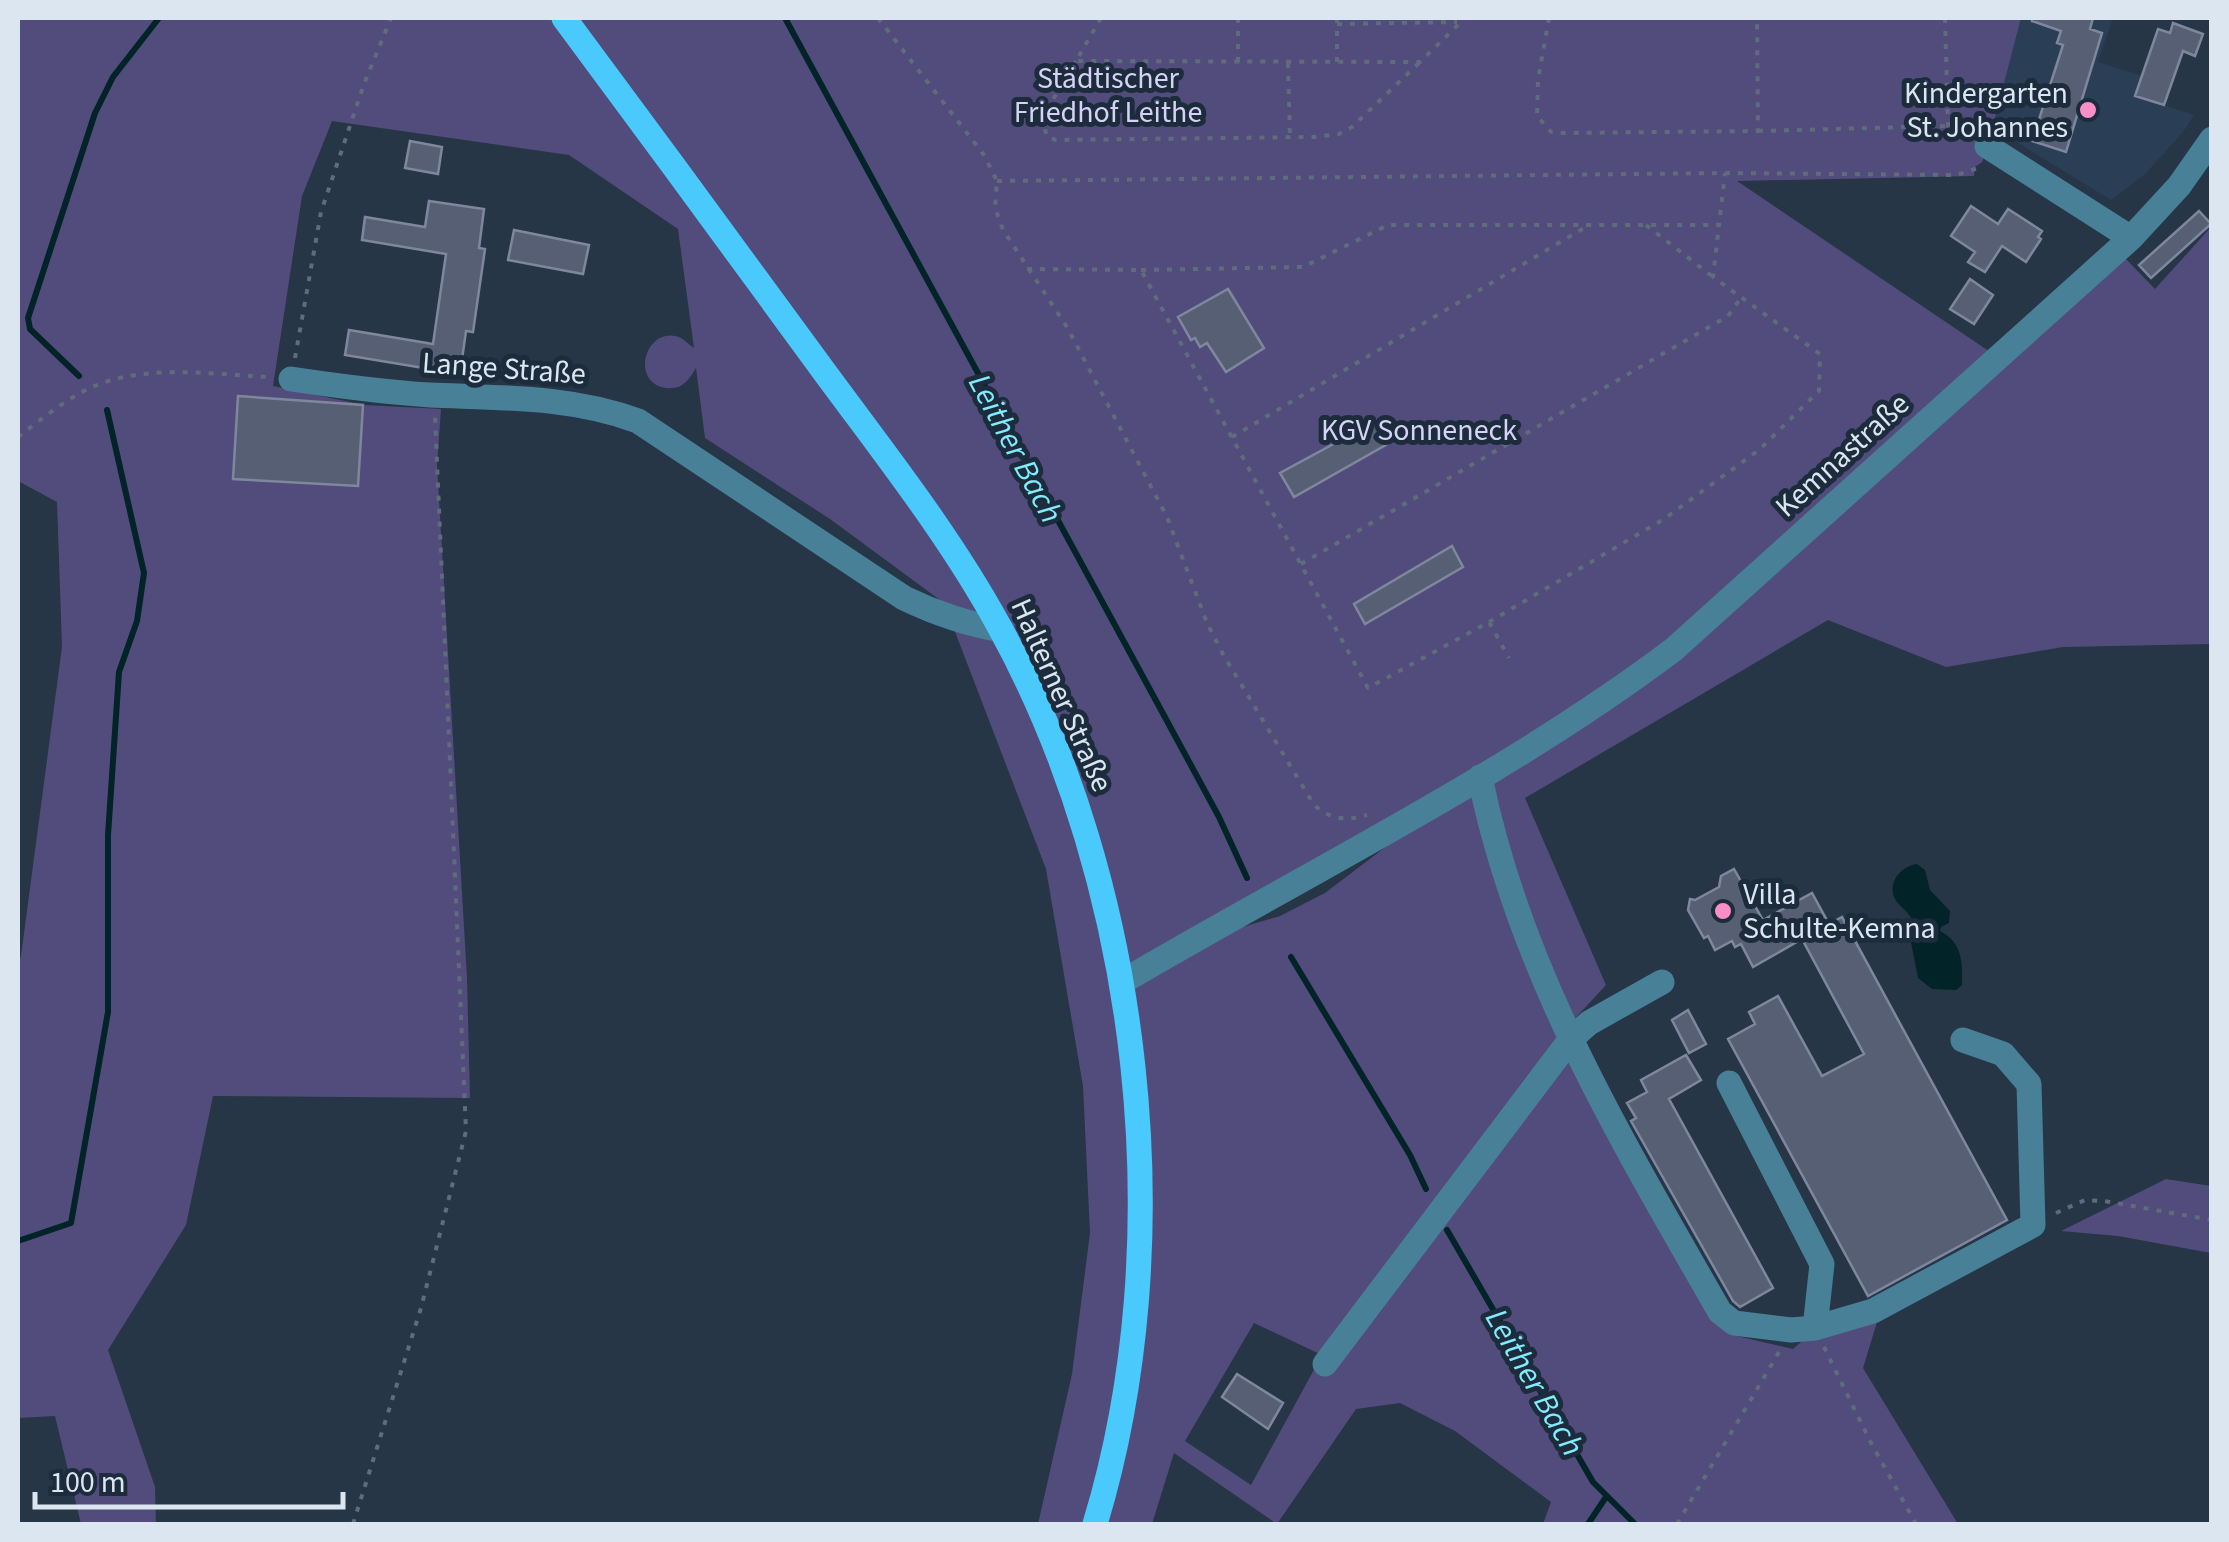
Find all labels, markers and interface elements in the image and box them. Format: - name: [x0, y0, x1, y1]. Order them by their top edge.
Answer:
- park label: Städtischer Friedhof Leithe: [1014, 57, 1202, 134]
- place label: Kindergarten St. Johannes: [1904, 72, 2068, 149]
- marker: Kindergarten St. Johannes: [2077, 99, 2099, 121]
- street label: Lange Straße: [421, 341, 587, 396]
- water label: Leither Bach: [957, 366, 1074, 531]
- street label: Kemnastraße: [1766, 383, 1919, 527]
- park label: KGV Sonneneck: [1321, 409, 1517, 452]
- street label: Halterner Straße: [1000, 592, 1123, 799]
- place label: Villa Schulte-Kemna: [1743, 873, 1936, 950]
- marker: Villa Schulte-Kemna: [1712, 900, 1734, 922]
- water label: Leither Bach: [1473, 1300, 1595, 1465]
- scale bar: [35, 1447, 342, 1509]
- text: 100 m: [50, 1461, 126, 1504]

